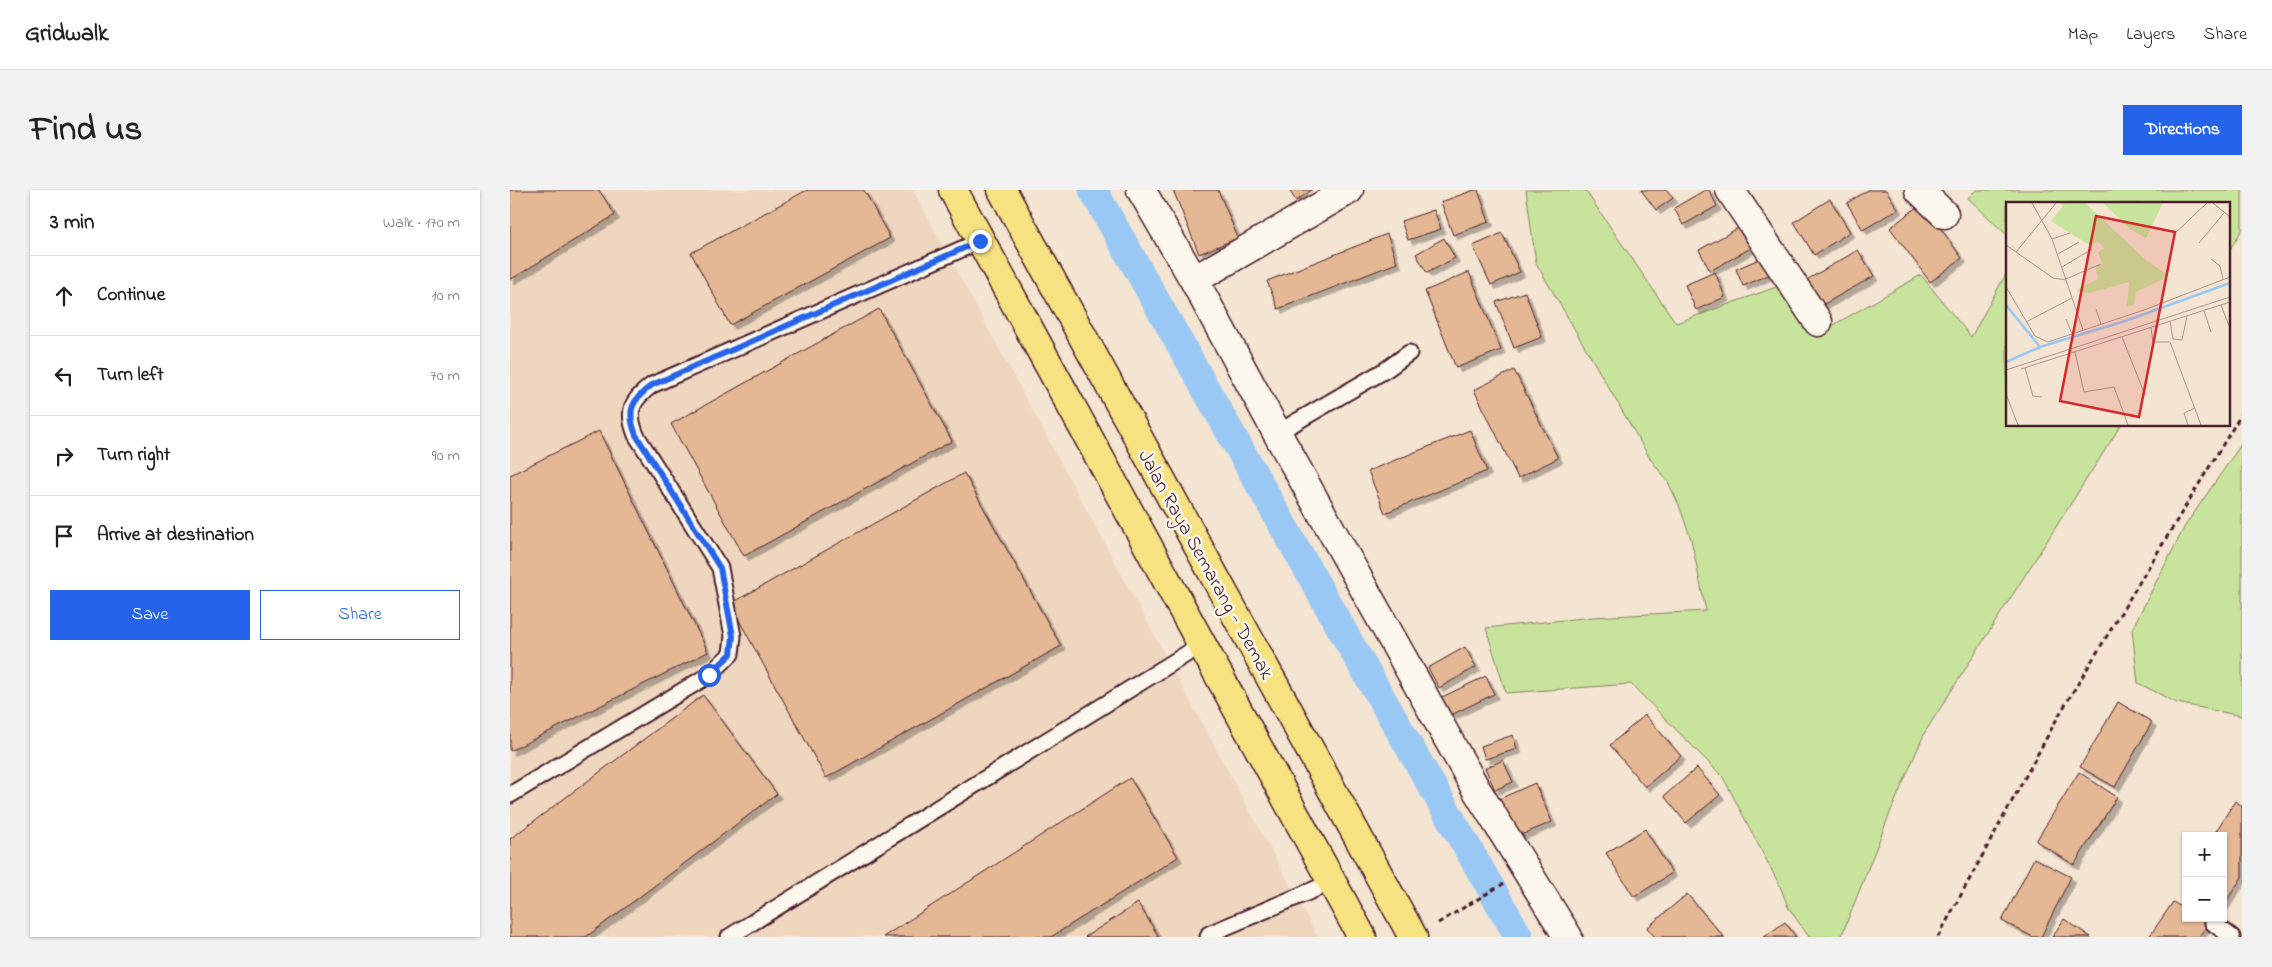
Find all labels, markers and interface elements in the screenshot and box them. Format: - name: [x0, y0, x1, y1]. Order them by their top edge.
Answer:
- text: Gridwalk: [25, 17, 109, 52]
- text: Map: [2068, 22, 2098, 48]
- text: Layers: [2126, 22, 2176, 48]
- text: Share: [2204, 22, 2247, 48]
- text: Find us: [30, 105, 142, 156]
- button: Directions: [2123, 105, 2242, 155]
- inset map: [2006, 202, 2230, 426]
- text: 3 min: [50, 208, 94, 238]
- text: Walk · 170 m: [383, 211, 460, 235]
- route end: [969, 230, 992, 253]
- icon: ahead: [50, 282, 78, 310]
- text: Continue: [97, 282, 165, 309]
- text: 10 m: [432, 284, 460, 308]
- icon: left: [50, 362, 78, 390]
- text: Turn left: [97, 362, 164, 389]
- text: 70 m: [430, 364, 460, 388]
- icon: right: [50, 442, 78, 470]
- text: Turn right: [97, 442, 170, 469]
- text: 90 m: [432, 444, 460, 468]
- street label: Jalan Raya Semarang - Demak: [1129, 445, 1280, 686]
- icon: arrive: [50, 522, 78, 550]
- text: Arrive at destination: [97, 522, 254, 549]
- button: Save: [50, 590, 250, 640]
- button: Share: [260, 590, 460, 640]
- route start: [698, 664, 721, 687]
- map controls: [2182, 832, 2227, 922]
- button: +: [2182, 832, 2227, 877]
- button: −: [2182, 877, 2227, 922]

